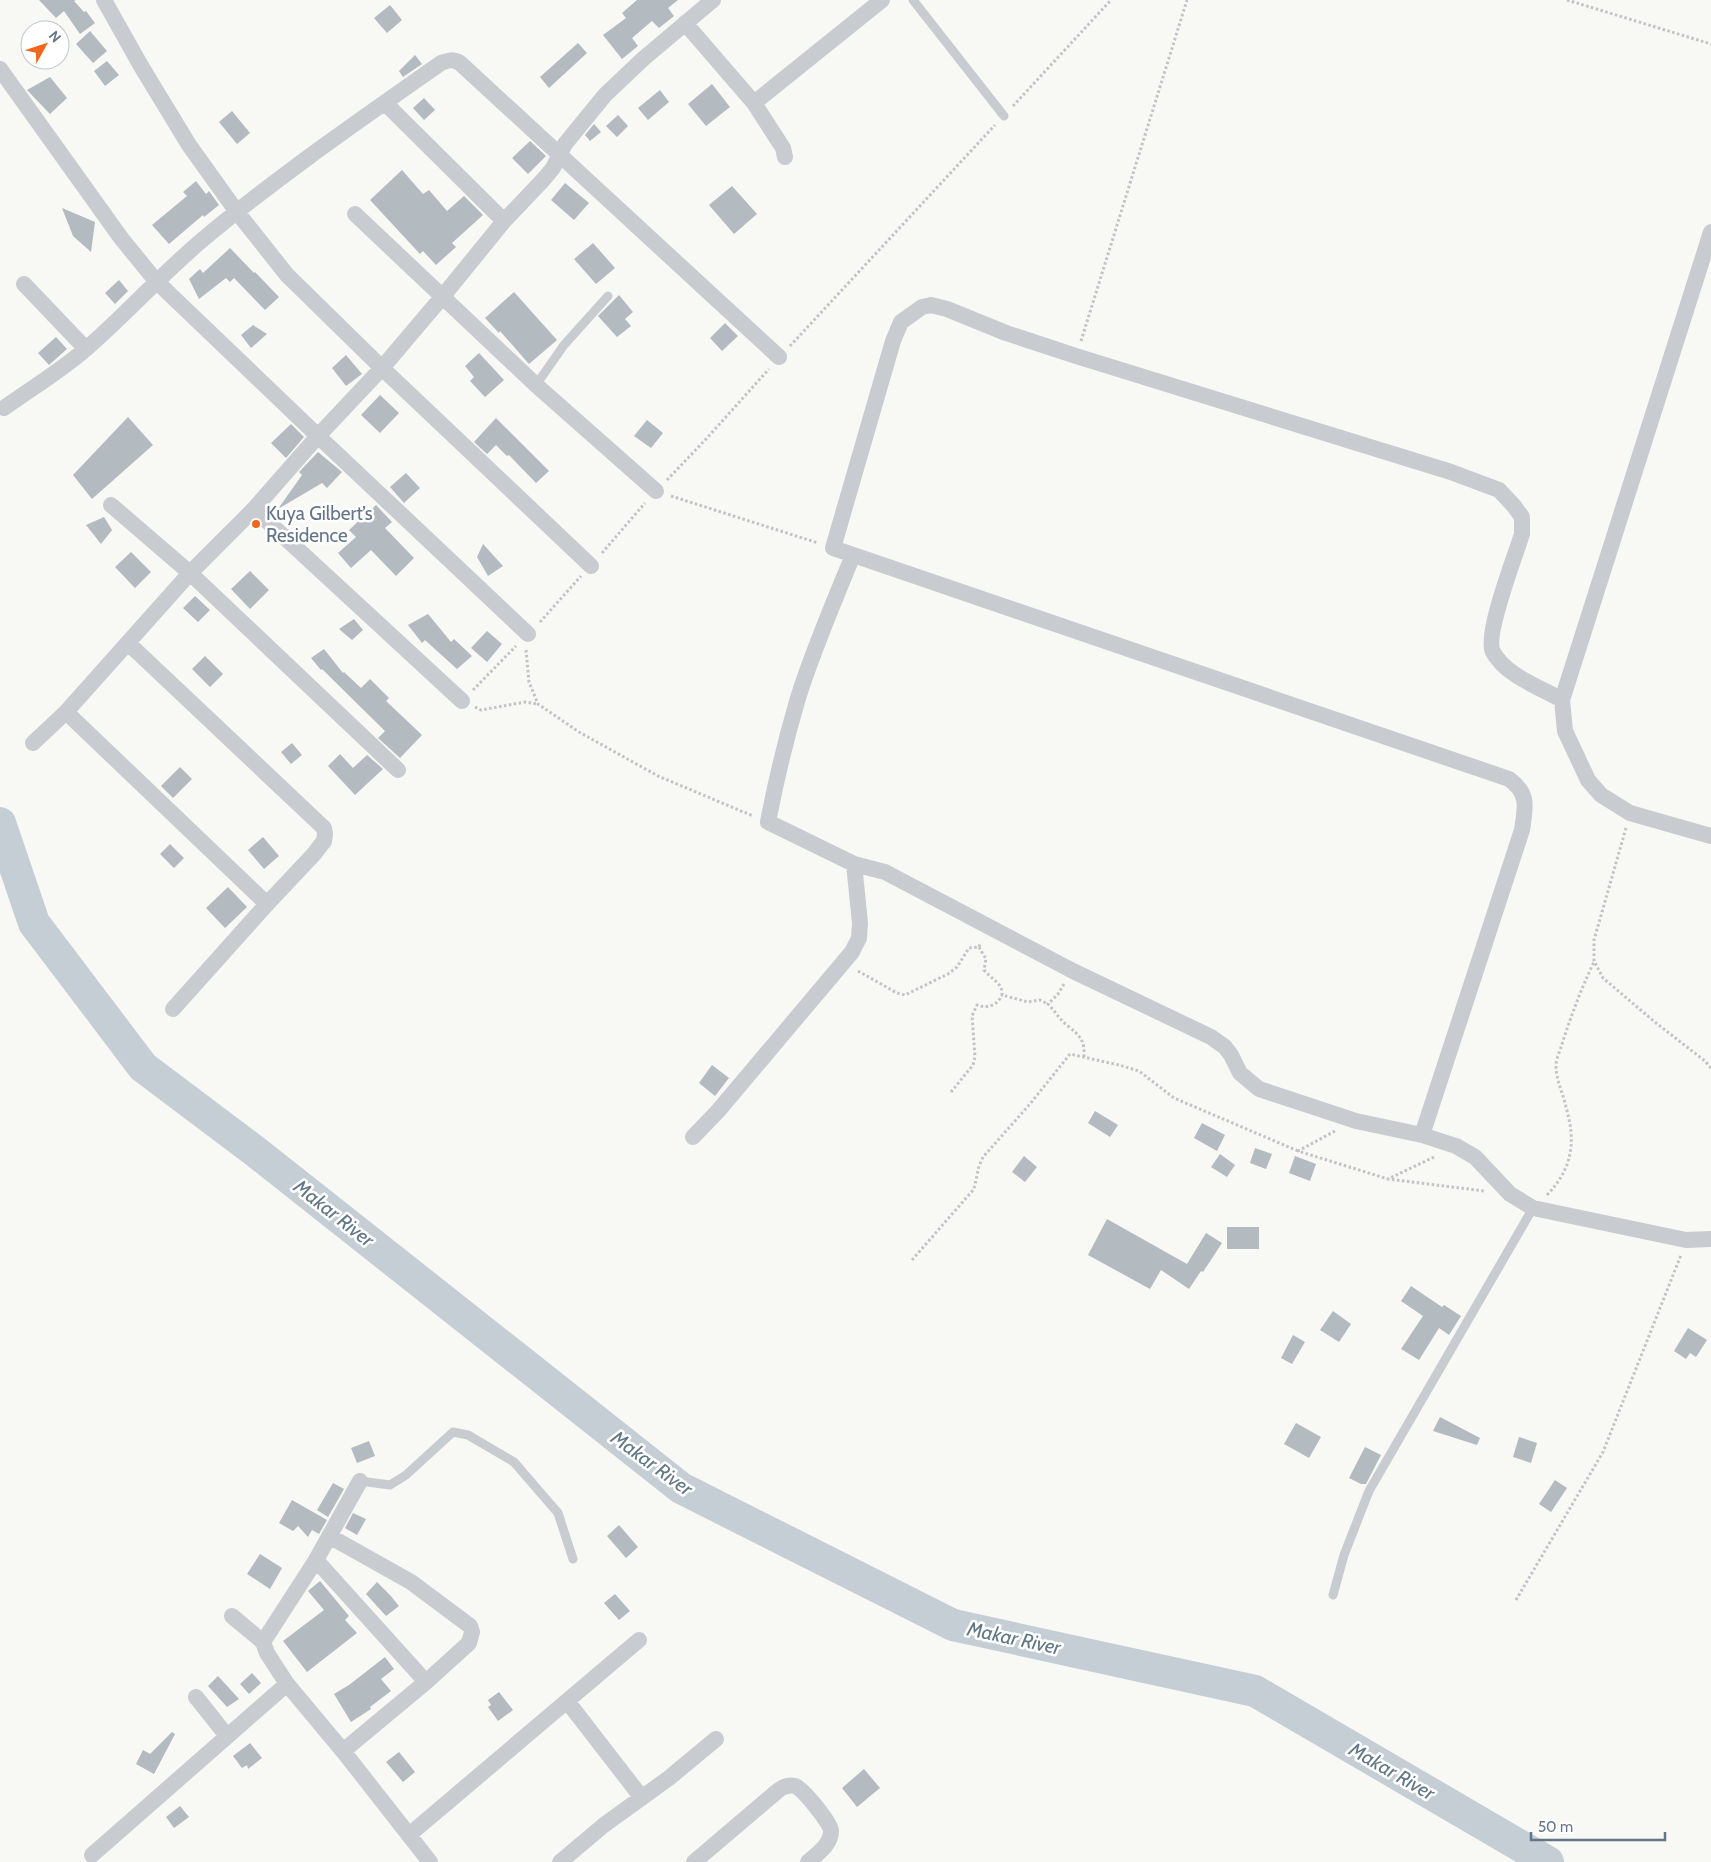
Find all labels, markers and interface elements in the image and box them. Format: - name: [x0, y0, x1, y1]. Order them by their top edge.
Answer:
- north arrow: [20, 20, 70, 70]
- text: N: [45, 27, 65, 46]
- place label: Kuya Gilbert’s Residence: [266, 502, 373, 547]
- marker: Kuya Gilbert’s Residence: [250, 518, 262, 530]
- water label: Makar River: [288, 1174, 379, 1252]
- water label: Makar River: [606, 1425, 698, 1501]
- water label: Makar River: [964, 1616, 1064, 1660]
- water label: Makar River: [1344, 1736, 1440, 1805]
- scale bar: [1531, 1810, 1665, 1842]
- text: 50 m: [1538, 1818, 1573, 1836]

